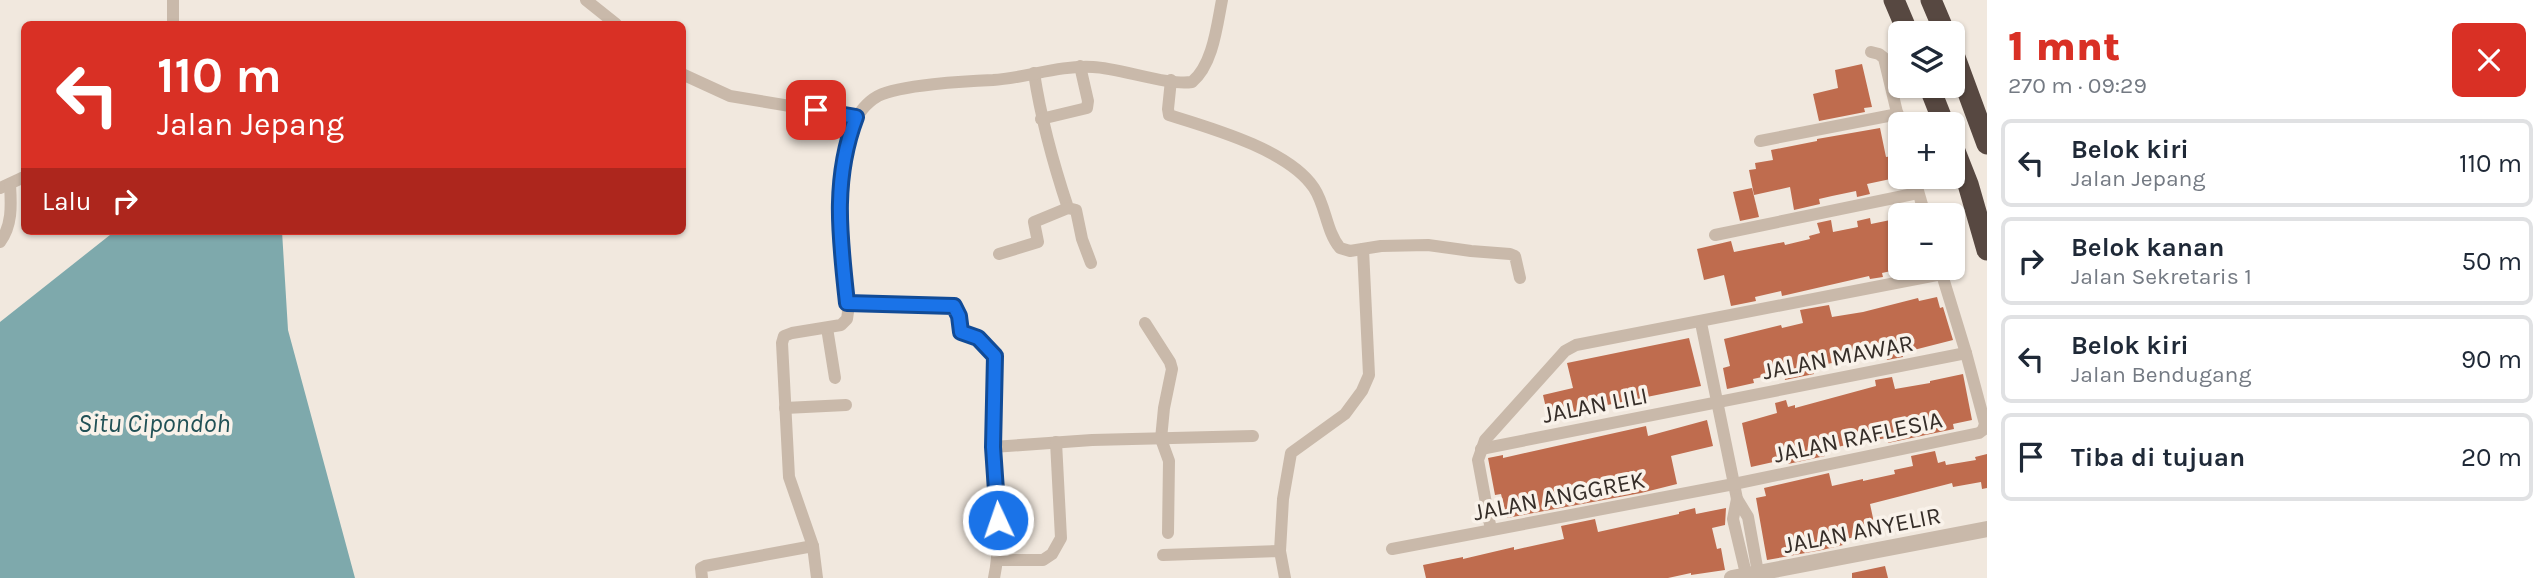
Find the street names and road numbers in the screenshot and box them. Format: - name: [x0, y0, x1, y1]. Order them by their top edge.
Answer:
- street label: JALAN MAWAR: [1760, 329, 1916, 385]
- street label: JALAN LILI: [1540, 381, 1650, 429]
- street label: JALAN RAFLESIA: [1771, 405, 1945, 469]
- street label: JALAN ANGGREK: [1471, 466, 1648, 526]
- street label: JALAN ANYELIR: [1781, 501, 1943, 559]

